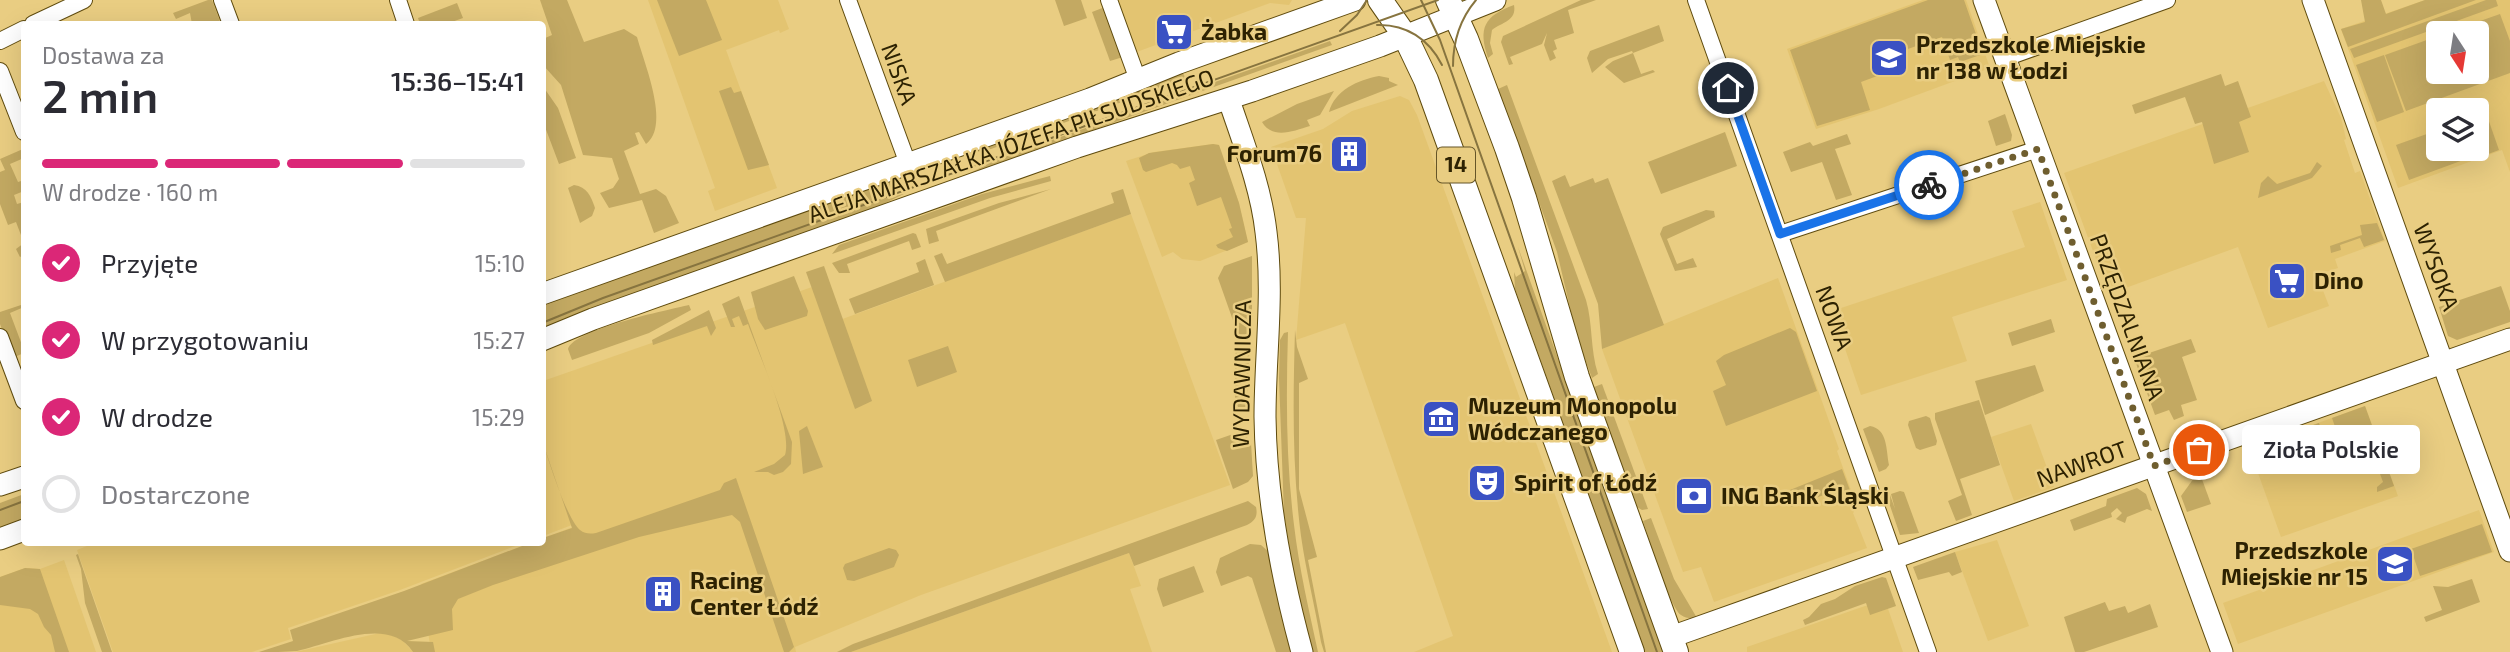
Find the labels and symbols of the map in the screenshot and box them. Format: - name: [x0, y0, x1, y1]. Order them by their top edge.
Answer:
- supermarket icon: Żabka: [1153, 11, 1195, 53]
- place label: Żabka: [1201, 17, 1267, 45]
- north arrow: [2426, 21, 2488, 84]
- place label: Przedszkole Miejskie nr 138 w Łodzi: [1916, 30, 2146, 84]
- school or university icon: Przedszkole Miejskie nr 138 w Łodzi: [1868, 37, 1910, 79]
- street label: NISKA: [876, 39, 924, 109]
- pin: [1698, 58, 1758, 118]
- street label: ALEJA MARSZAŁKA JÓZEFA PIŁSUDSKIEGO: [804, 62, 1217, 228]
- building icon: Forum76: [1328, 133, 1370, 175]
- place label: Forum76: [1227, 139, 1322, 167]
- road number: 14: [1437, 148, 1475, 182]
- courier: [1894, 150, 1964, 220]
- street label: WYSOKA: [2408, 219, 2466, 315]
- street label: PRZĘDZALNIANA: [2085, 230, 2171, 404]
- supermarket icon: Dino: [2266, 260, 2308, 302]
- place label: Dino: [2314, 266, 2363, 294]
- street label: NOWA: [1810, 281, 1860, 355]
- street label: WYDAWNICZA: [1226, 299, 1256, 448]
- place label: Muzeum Monopolu Wódczanego: [1468, 391, 1677, 445]
- museum icon: Muzeum Monopolu Wódczanego: [1420, 398, 1462, 440]
- pin: [2169, 420, 2229, 480]
- callout: Zioła Polskie: [2241, 426, 2420, 475]
- street label: NAWROT: [2032, 434, 2131, 492]
- theatre icon: Spirit of Łódź: [1466, 462, 1508, 504]
- place label: Spirit of Łódź: [1514, 468, 1657, 496]
- bank icon: ING Bank Śląski: [1673, 475, 1715, 517]
- place label: ING Bank Śląski: [1721, 481, 1889, 509]
- place label: Przedszkole Miejskie nr 15: [2221, 536, 2368, 590]
- school or university icon: Przedszkole Miejskie nr 15: [2374, 543, 2416, 585]
- place label: Racing Center Łódź: [690, 566, 819, 620]
- building icon: Racing Center Łódź: [642, 573, 684, 615]

